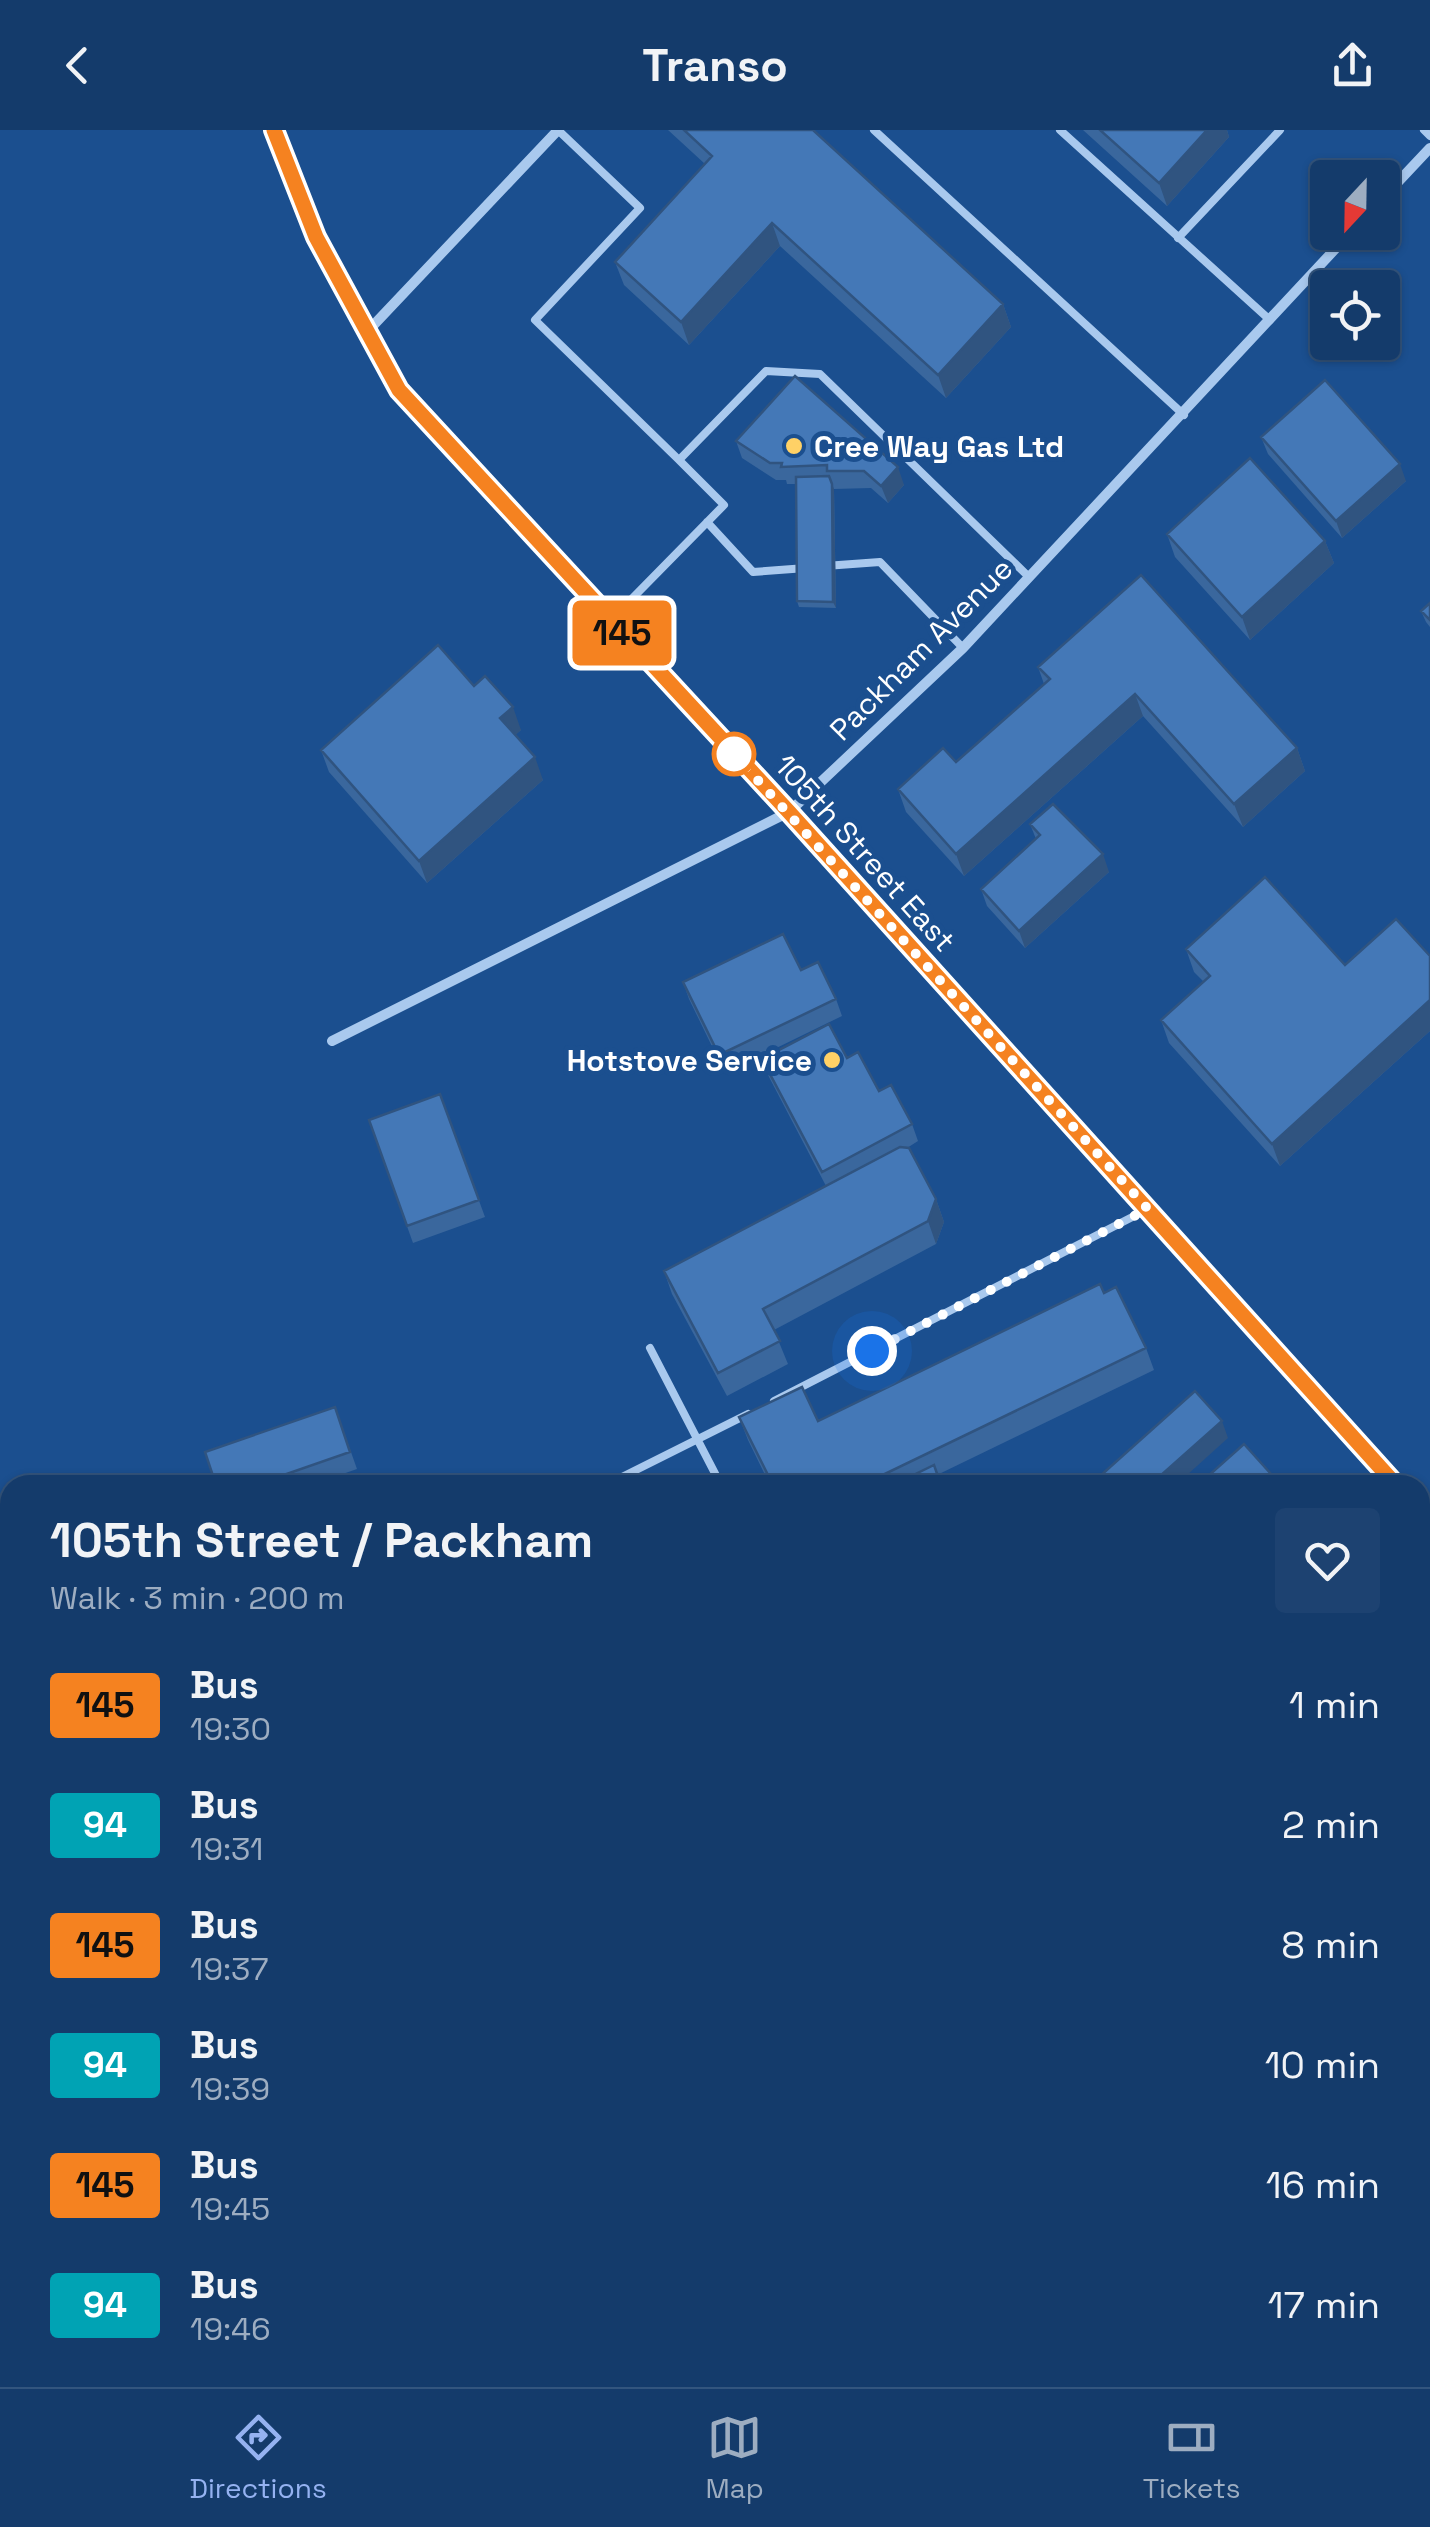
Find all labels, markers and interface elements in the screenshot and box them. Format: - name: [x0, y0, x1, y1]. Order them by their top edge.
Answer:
- text: Transo: [642, 37, 788, 94]
- icon: back: [50, 38, 105, 93]
- icon: share: [1325, 38, 1380, 93]
- north arrow: [1310, 160, 1400, 250]
- map controls: [1310, 160, 1400, 360]
- button: locate: [1310, 270, 1400, 360]
- place label: Cree Way Gas Ltd: [814, 427, 1064, 466]
- marker: Cree Way Gas Ltd: [783, 435, 805, 457]
- street label: Packham Avenue: [821, 549, 1021, 749]
- line badge: 145: [564, 600, 680, 666]
- text: 145: [592, 611, 652, 655]
- unlabelled marker: [713, 733, 755, 775]
- street label: 105th Street East: [766, 746, 964, 960]
- place label: Hotstove Service: [567, 1041, 812, 1080]
- marker: Hotstove Service: [821, 1049, 843, 1071]
- your location: [847, 1326, 897, 1376]
- button: heart: [1275, 1508, 1380, 1613]
- text: 105th Street / Packham: [50, 1510, 593, 1571]
- text: Walk · 3 min · 200 m: [50, 1578, 345, 1618]
- text: Bus: [190, 1661, 259, 1709]
- text: 1 min: [1289, 1681, 1380, 1729]
- text: 145: [75, 1683, 135, 1727]
- text: 19:30: [190, 1709, 271, 1749]
- text: Bus: [190, 1781, 259, 1829]
- text: 2 min: [1282, 1801, 1380, 1849]
- text: 94: [83, 1803, 127, 1847]
- text: 19:31: [190, 1829, 263, 1869]
- text: Bus: [190, 1901, 259, 1949]
- text: 8 min: [1281, 1921, 1380, 1969]
- text: 145: [75, 1923, 135, 1967]
- text: 19:37: [190, 1949, 268, 1989]
- text: Bus: [190, 2021, 259, 2069]
- text: 10 min: [1265, 2041, 1380, 2089]
- text: 94: [83, 2043, 127, 2087]
- text: 19:39: [190, 2069, 270, 2109]
- text: Bus: [190, 2141, 259, 2189]
- text: 16 min: [1266, 2161, 1380, 2209]
- text: 145: [75, 2163, 135, 2207]
- text: 19:45: [190, 2189, 270, 2229]
- text: Bus: [190, 2261, 259, 2309]
- text: 17 min: [1268, 2281, 1380, 2329]
- text: 94: [83, 2283, 127, 2327]
- text: 19:46: [190, 2309, 271, 2349]
- tab: Directions: [189, 2410, 327, 2506]
- tab: Map: [706, 2410, 764, 2506]
- tab: Tickets: [1143, 2410, 1241, 2506]

